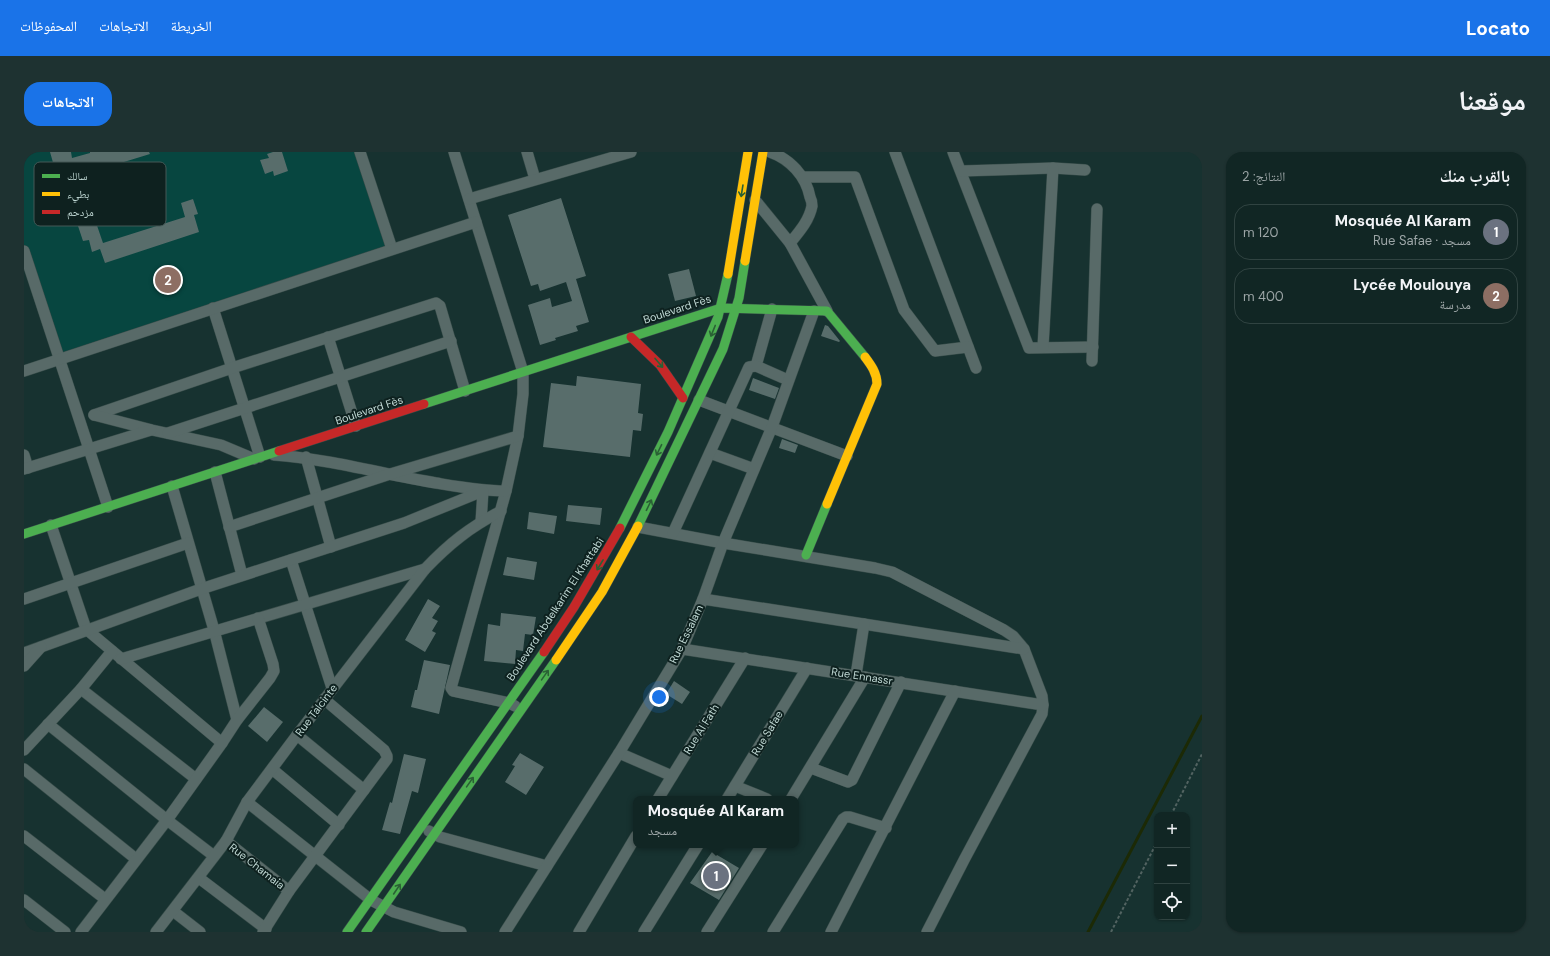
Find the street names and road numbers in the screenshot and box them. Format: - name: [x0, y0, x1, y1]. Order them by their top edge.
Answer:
- street label: Boulevard Fès: [641, 291, 713, 327]
- street label: Boulevard Fès: [333, 392, 405, 428]
- street label: Boulevard Abdelkarim El Khattabi: [503, 535, 607, 683]
- street label: Rue Essalam: [666, 602, 706, 666]
- street label: Rue Ennassr: [830, 664, 894, 688]
- street label: Rue Talcinte: [292, 681, 340, 739]
- street label: Rue Al Fath: [680, 701, 722, 757]
- street label: Rue Safae: [748, 708, 786, 758]
- street label: Rue Chamaia: [226, 840, 288, 892]

